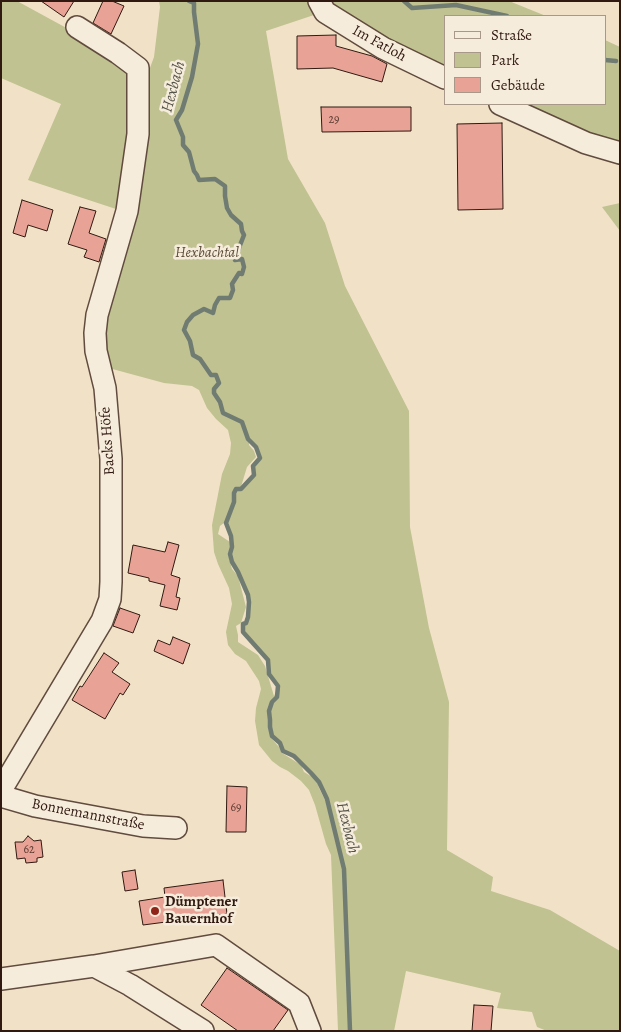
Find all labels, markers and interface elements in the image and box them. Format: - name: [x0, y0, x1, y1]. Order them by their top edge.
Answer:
- legend: [444, 15, 606, 105]
- street label: Im Fatloh: [349, 22, 409, 66]
- text: Straße: [491, 25, 532, 45]
- text: Park: [491, 50, 519, 70]
- water label: Hexbach: [158, 59, 190, 115]
- text: Gebäude: [491, 75, 545, 95]
- house number: 29: [328, 113, 340, 127]
- park label: Hexbachtal: [175, 244, 239, 262]
- street label: Backs Höfe: [97, 406, 119, 476]
- street label: Bonnemannstraße: [30, 795, 146, 835]
- water label: Hexbach: [331, 800, 363, 856]
- house number: 69: [230, 801, 242, 815]
- house number: 62: [23, 843, 35, 857]
- place label: Dümptener Bauernhof: [165, 893, 238, 928]
- marker: Dümptener Bauernhof: [149, 905, 161, 917]

